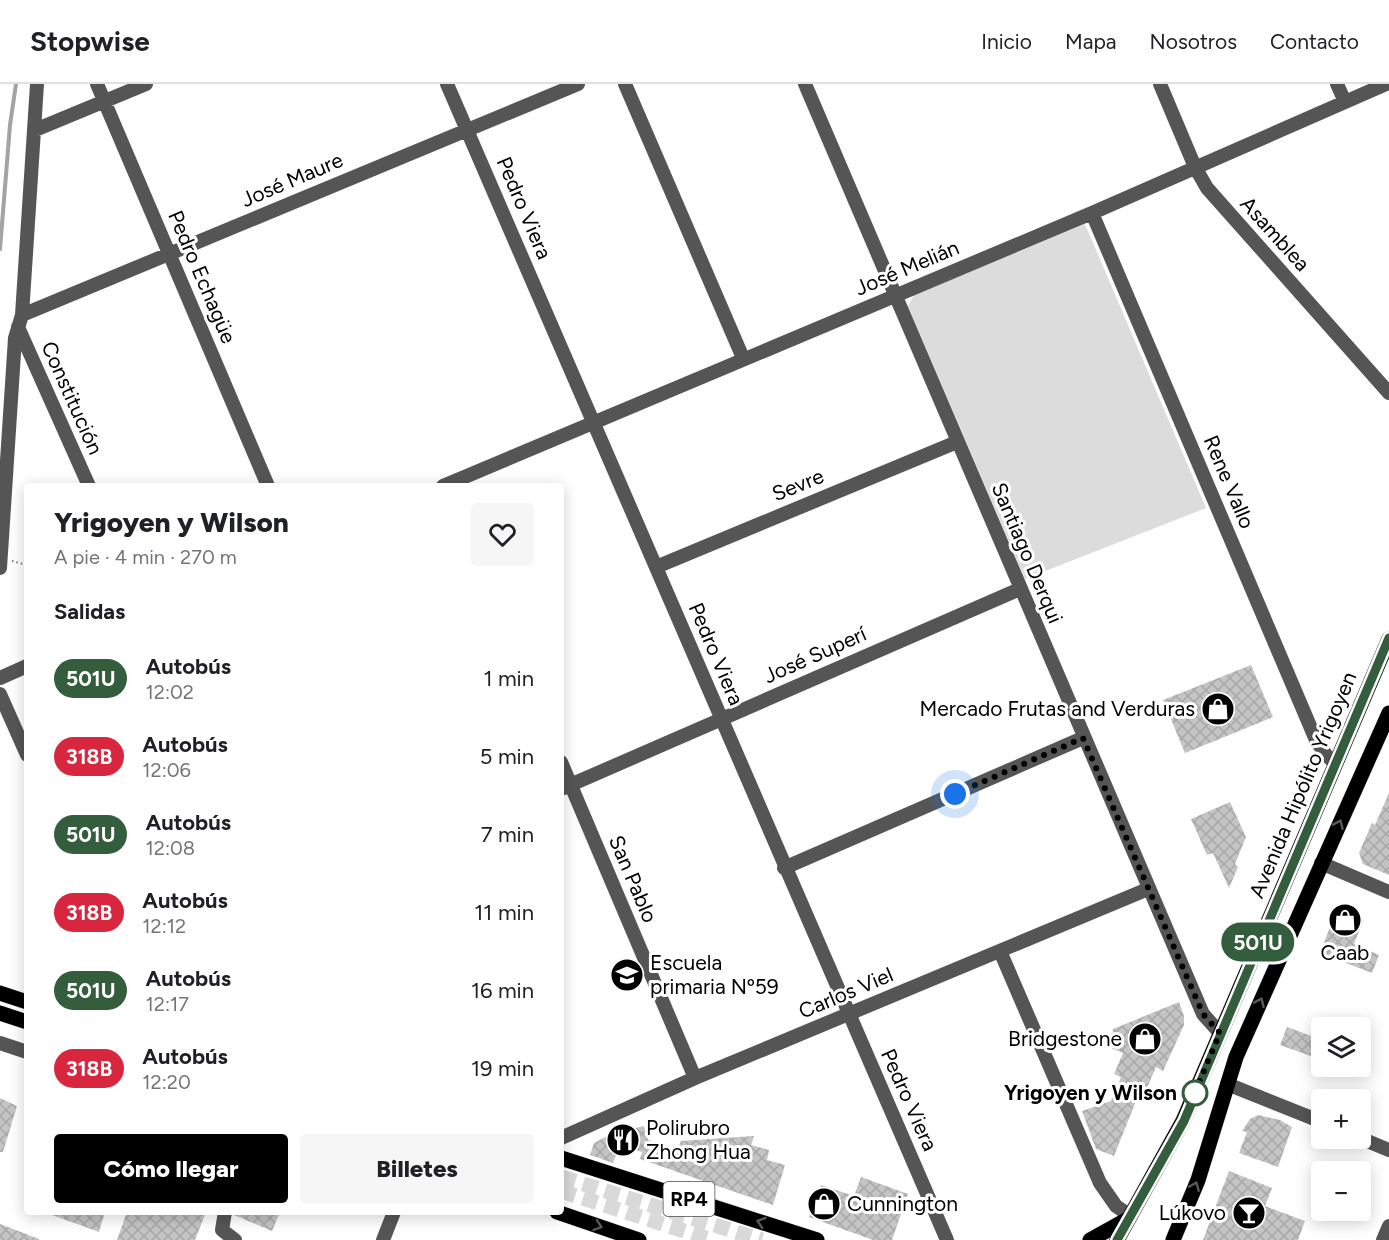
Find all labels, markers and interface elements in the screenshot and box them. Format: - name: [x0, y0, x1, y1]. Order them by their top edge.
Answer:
- text: Stopwise: [30, 24, 150, 58]
- text: Inicio: [981, 29, 1032, 54]
- text: Mapa: [1065, 29, 1117, 54]
- text: Nosotros: [1150, 29, 1237, 54]
- text: Contacto: [1270, 29, 1359, 54]
- street label: José Maure: [237, 147, 346, 212]
- street label: Pedro Viera: [492, 153, 557, 263]
- street label: Asamblea: [1235, 191, 1315, 276]
- street label: Pedro Echagüe: [163, 207, 242, 347]
- street label: José Melián: [851, 234, 963, 301]
- street label: Constitución: [36, 337, 109, 458]
- street label: Rene Vallo: [1199, 431, 1260, 532]
- street label: Sevre: [768, 463, 827, 506]
- street label: Santiago Derqui: [987, 479, 1068, 627]
- button: heart: [471, 503, 534, 566]
- text: Yrigoyen y Wilson: [54, 505, 289, 539]
- text: A pie · 4 min · 270 m: [54, 545, 237, 569]
- text: Salidas: [54, 598, 125, 625]
- street label: Pedro Viera: [684, 599, 749, 709]
- street label: José Superí: [760, 620, 871, 688]
- text: Autobús: [145, 653, 231, 680]
- text: 1 min: [483, 665, 534, 692]
- text: 501U: [66, 666, 115, 691]
- street label: Avenida Hipólito Yrigoyen: [1244, 668, 1362, 902]
- text: 12:02: [145, 680, 194, 704]
- shop icon: Mercado Frutas and Verduras: [1200, 691, 1236, 727]
- place label: Mercado Frutas and Verduras: [920, 696, 1195, 721]
- text: Autobús: [142, 731, 228, 758]
- text: 5 min: [480, 743, 534, 770]
- text: 318B: [66, 744, 112, 769]
- text: 12:06: [142, 758, 191, 782]
- your location: [940, 779, 970, 809]
- text: Autobús: [145, 809, 231, 836]
- one-way arrow: [1331, 819, 1343, 830]
- text: 7 min: [481, 821, 534, 848]
- text: 501U: [66, 822, 115, 847]
- street label: San Pablo: [604, 831, 663, 926]
- text: 12:08: [145, 836, 195, 860]
- text: Autobús: [142, 887, 228, 914]
- text: 11 min: [474, 899, 534, 926]
- text: 318B: [66, 900, 112, 925]
- shop icon: Caab: [1327, 902, 1363, 938]
- text: 12:12: [142, 914, 186, 938]
- line badge: 501U: [1216, 922, 1300, 962]
- text: 501U: [1233, 930, 1283, 955]
- place label: Caab: [1321, 940, 1369, 965]
- place label: Escuela primaria Nº59: [650, 950, 779, 999]
- school or university icon: Escuela primaria Nº59: [609, 957, 645, 993]
- street label: Carlos Viel: [795, 961, 897, 1024]
- text: Autobús: [145, 965, 231, 992]
- text: 16 min: [471, 977, 534, 1004]
- text: 501U: [66, 978, 115, 1003]
- text: 12:17: [145, 992, 189, 1016]
- one-way arrow: [1253, 998, 1265, 1009]
- map controls: [1311, 1017, 1371, 1221]
- button: layers: [1311, 1017, 1371, 1077]
- shop icon: Bridgestone: [1127, 1021, 1163, 1057]
- place label: Bridgestone: [1008, 1026, 1122, 1051]
- text: Autobús: [142, 1043, 228, 1070]
- street label: Pedro Viera: [876, 1045, 943, 1155]
- text: 19 min: [471, 1055, 534, 1082]
- text: 318B: [66, 1056, 112, 1081]
- text: 12:20: [142, 1070, 191, 1094]
- place label: Yrigoyen y Wilson: [1004, 1080, 1177, 1105]
- marker: Yrigoyen y Wilson: [1182, 1080, 1208, 1106]
- button: +: [1311, 1089, 1371, 1149]
- place label: Polirubro Zhong Hua: [646, 1115, 751, 1164]
- restaurant icon: Polirubro Zhong Hua: [605, 1122, 641, 1158]
- button: Cómo llegar: [54, 1134, 288, 1203]
- button: Billetes: [300, 1134, 534, 1203]
- button: −: [1311, 1161, 1371, 1221]
- one-way arrow: [1188, 1181, 1200, 1192]
- road number: RP4: [664, 1182, 714, 1216]
- shop icon: Cunnington: [806, 1186, 842, 1222]
- place label: Cunnington: [847, 1191, 958, 1216]
- bar icon: Lúkovo: [1231, 1195, 1267, 1231]
- place label: Lúkovo: [1159, 1200, 1226, 1225]
- one-way arrow: [756, 1217, 767, 1229]
- one-way arrow: [592, 1219, 603, 1231]

